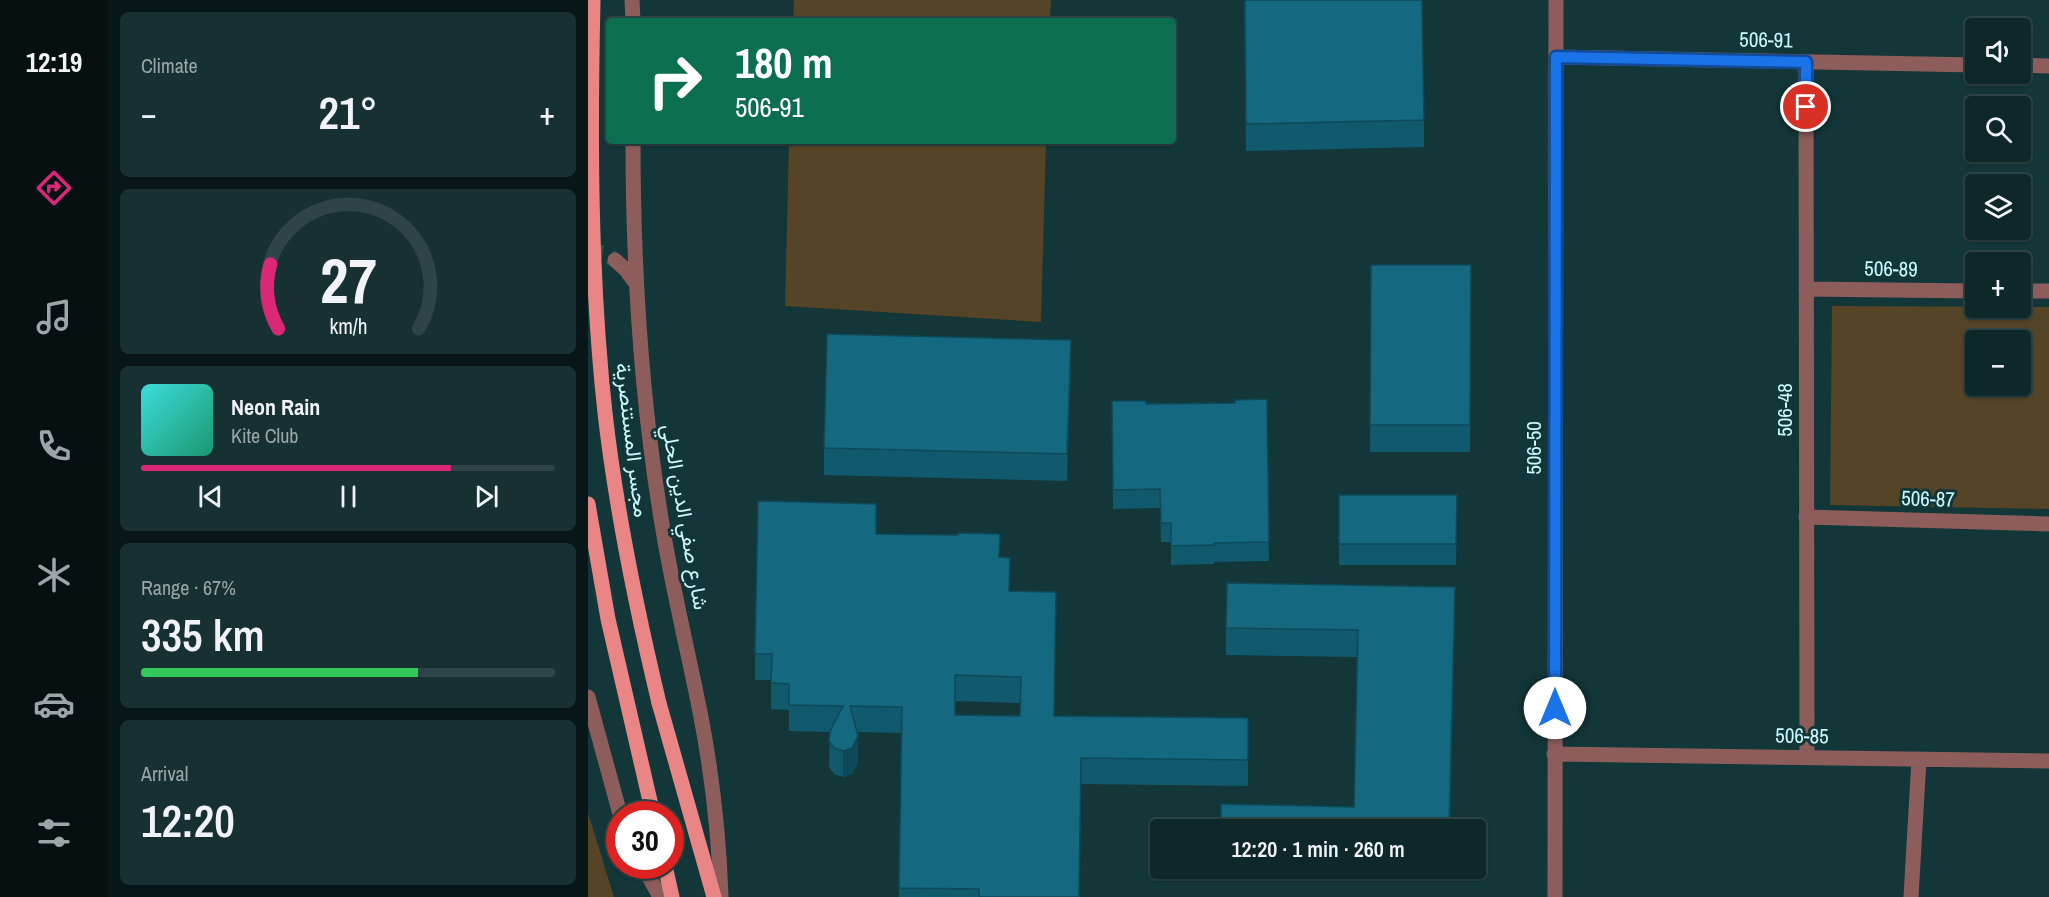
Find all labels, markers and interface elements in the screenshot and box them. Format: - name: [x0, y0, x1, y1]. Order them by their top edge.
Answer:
- map controls: [1965, 18, 2031, 396]
- button: sound: [1965, 18, 2031, 84]
- street label: 506-91: [1739, 25, 1793, 54]
- text: 180 m: [735, 35, 833, 91]
- icon: right: [636, 42, 714, 120]
- text: 12:19: [26, 44, 82, 80]
- text: Climate: [141, 52, 198, 79]
- pin: [1780, 81, 1831, 132]
- text: 21°: [318, 82, 378, 143]
- text: 506-91: [735, 89, 804, 125]
- icon: arrive: [1789, 90, 1822, 123]
- text: −: [141, 91, 157, 135]
- text: +: [539, 91, 555, 135]
- button: search: [1965, 96, 2031, 162]
- icon: directions: [33, 167, 75, 209]
- button: layers: [1965, 174, 2031, 240]
- text: 27: [320, 238, 376, 322]
- button: +: [1965, 252, 2031, 318]
- street label: 506-89: [1864, 254, 1918, 283]
- icon: music: [33, 296, 75, 338]
- text: km/h: [329, 312, 367, 341]
- button: −: [1965, 330, 2031, 396]
- street label: مجسر المستنصرية: [609, 361, 656, 519]
- street label: 506-48: [1770, 383, 1799, 437]
- text: Neon Rain: [231, 392, 320, 422]
- street label: 506-50: [1519, 421, 1548, 475]
- text: Kite Club: [231, 422, 298, 449]
- street label: شارع صفي الدين الحلي: [652, 422, 716, 613]
- icon: phone: [33, 425, 75, 467]
- icon: previous: [194, 480, 227, 513]
- icon: pause: [332, 480, 365, 513]
- icon: next: [470, 480, 503, 513]
- street label: 506-87: [1901, 483, 1955, 514]
- icon: climate: [33, 554, 75, 596]
- text: Range · 67%: [141, 574, 236, 601]
- text: 335 km: [141, 604, 265, 665]
- position arrow: [1523, 676, 1587, 740]
- icon: car: [33, 683, 75, 725]
- street label: 506-85: [1775, 721, 1829, 750]
- text: Arrival: [141, 760, 188, 787]
- text: 12:20: [141, 790, 235, 851]
- speed limit sign: 30: [606, 801, 684, 879]
- icon: filters: [33, 812, 75, 854]
- text: 12:20 · 1 min · 260 m: [1231, 834, 1405, 864]

